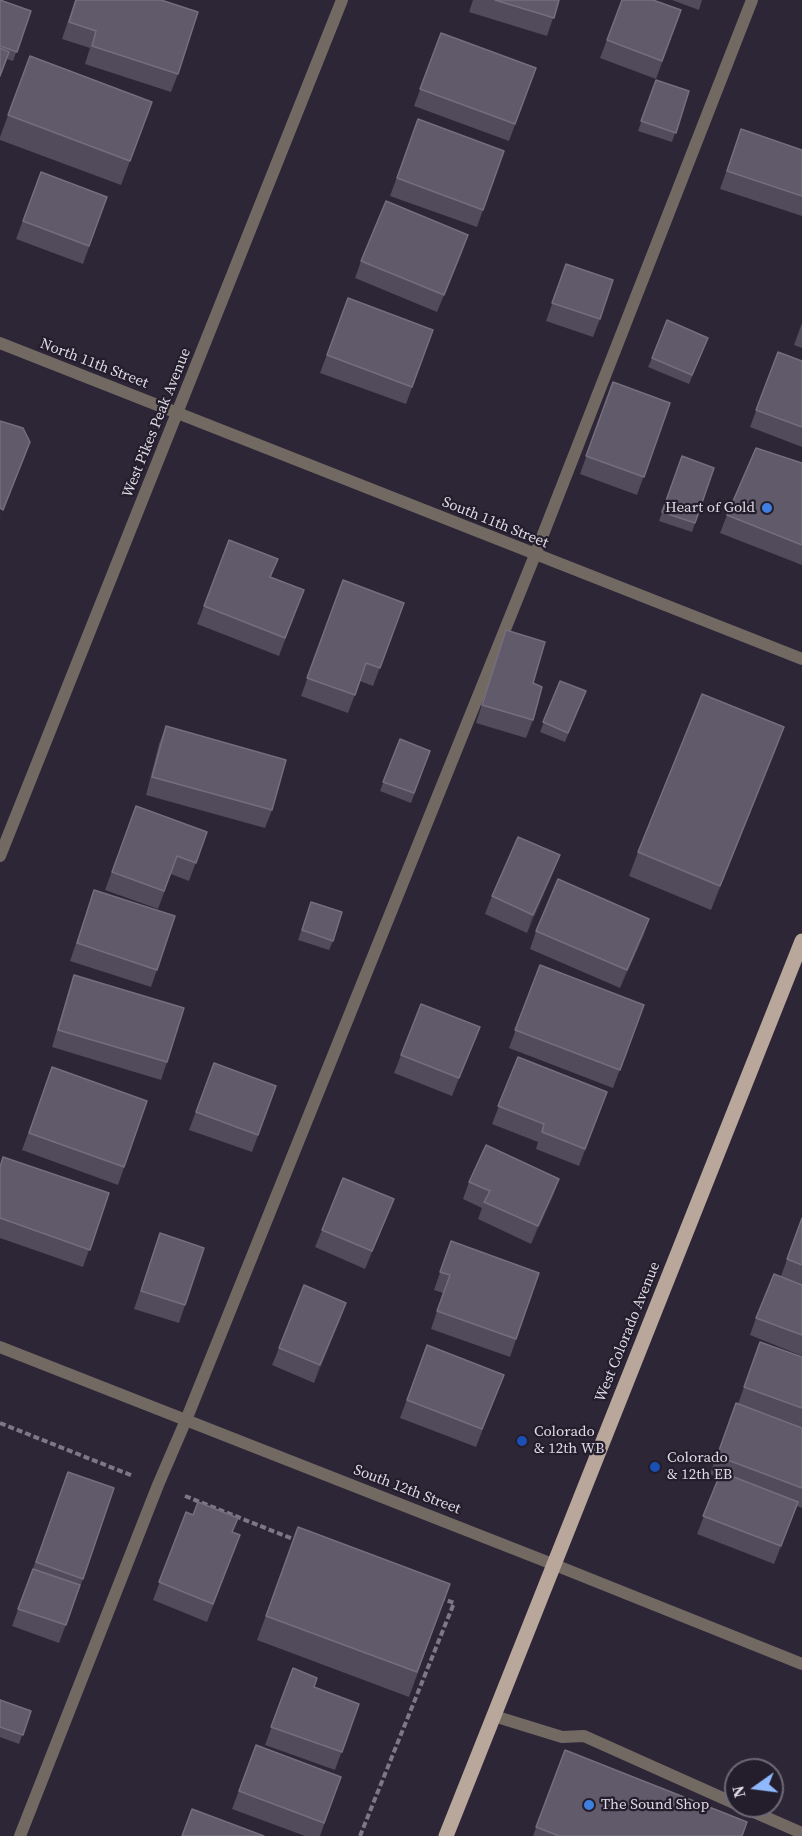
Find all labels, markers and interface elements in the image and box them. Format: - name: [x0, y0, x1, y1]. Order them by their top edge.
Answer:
- street label: North 11th Street: [37, 335, 151, 393]
- street label: West Pikes Peak Avenue: [119, 346, 195, 500]
- street label: South 11th Street: [439, 493, 551, 553]
- place label: Heart of Gold: [665, 499, 755, 517]
- marker: Heart of Gold: [760, 501, 774, 515]
- street label: West Colorado Avenue: [592, 1259, 664, 1405]
- place label: Colorado & 12th WB: [534, 1423, 605, 1458]
- marker: Colorado & 12th WB: [515, 1434, 529, 1448]
- place label: Colorado & 12th EB: [667, 1449, 732, 1484]
- marker: Colorado & 12th EB: [648, 1460, 662, 1474]
- street label: South 12th Street: [351, 1461, 463, 1519]
- north arrow: [724, 1758, 784, 1818]
- text: N: [726, 1784, 751, 1800]
- place label: The Sound Shop: [601, 1796, 709, 1814]
- marker: The Sound Shop: [582, 1798, 596, 1812]

